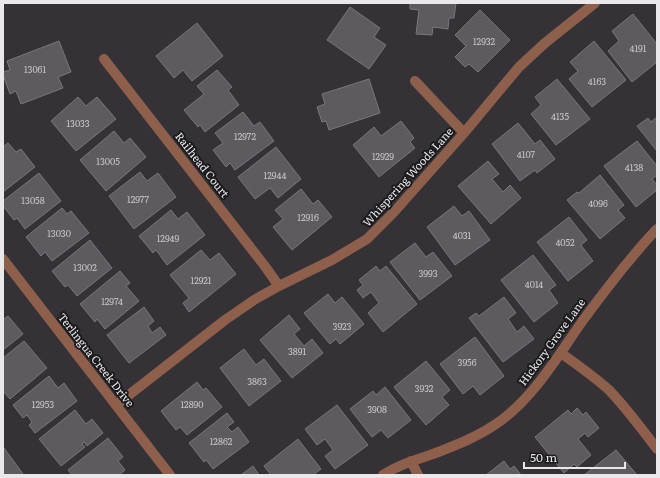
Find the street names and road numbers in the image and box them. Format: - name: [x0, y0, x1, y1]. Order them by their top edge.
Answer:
- street label: Whispering Woods Lane: [358, 123, 456, 229]
- street label: Railhead Court: [172, 128, 234, 201]
- street label: Hickory Grove Lane: [514, 294, 589, 388]
- street label: Terlingua Creek Drive: [55, 309, 139, 410]

